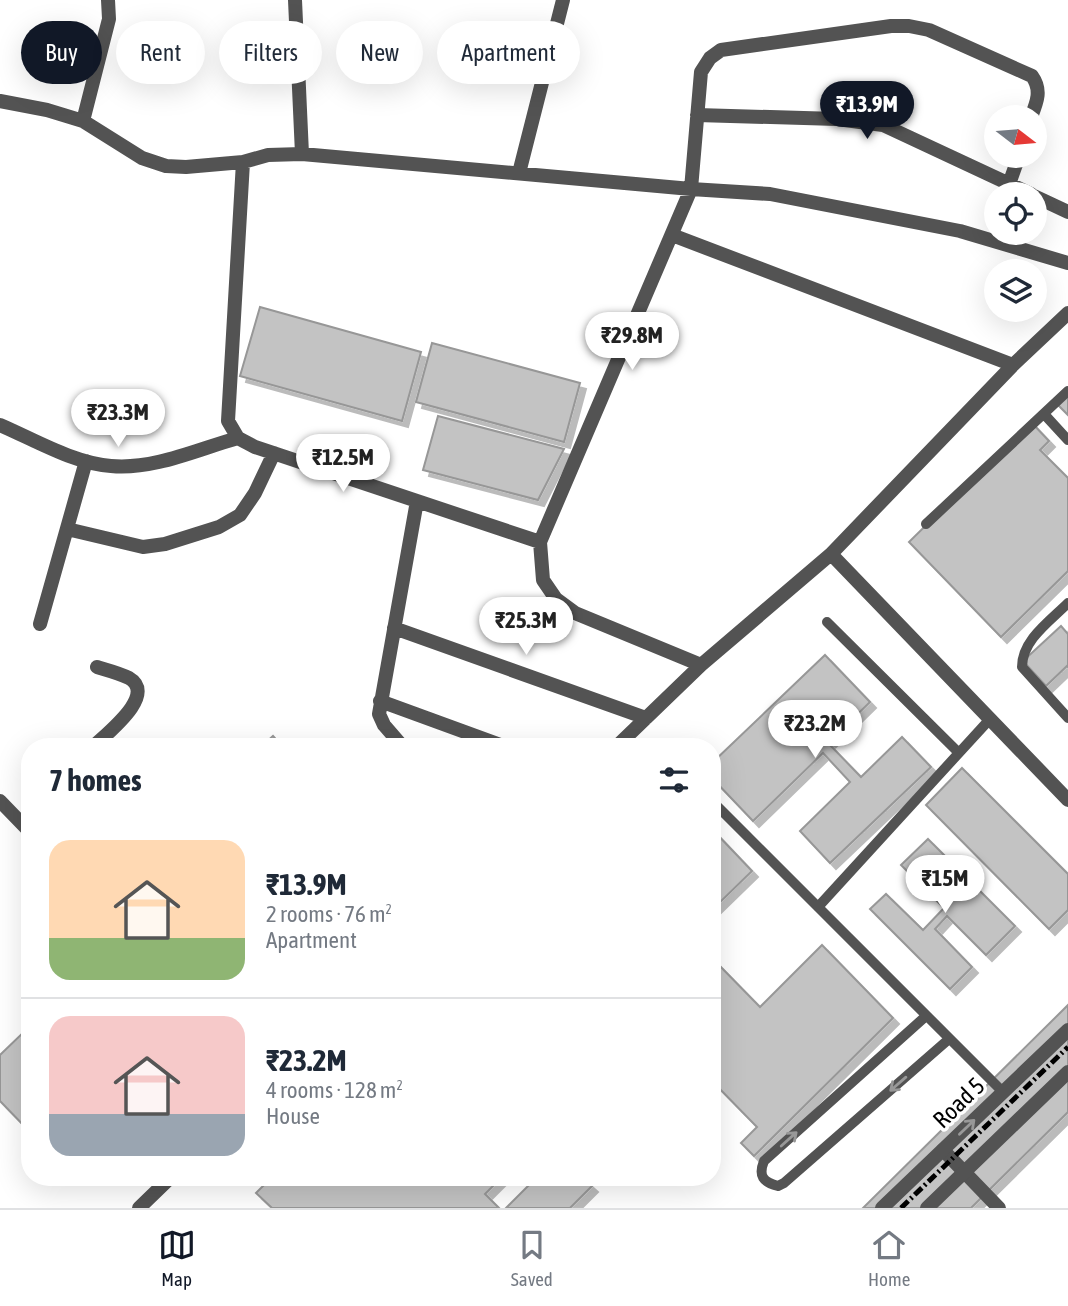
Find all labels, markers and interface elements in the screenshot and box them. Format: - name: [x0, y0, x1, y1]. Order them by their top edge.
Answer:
- chip: Buy: [21, 21, 102, 84]
- chip: Rent: [116, 21, 205, 84]
- chip: Filters: [219, 21, 322, 84]
- chip: New: [336, 21, 423, 84]
- chip: Apartment: [437, 21, 580, 84]
- pin: ₹13.9M: [810, 82, 924, 141]
- text: ₹13.9M: [836, 91, 898, 117]
- north arrow: [984, 105, 1046, 168]
- map controls: [984, 105, 1047, 322]
- button: locate: [984, 182, 1047, 245]
- button: layers: [984, 259, 1047, 322]
- pin: ₹29.8M: [575, 312, 689, 372]
- text: ₹29.8M: [601, 322, 663, 348]
- pin: ₹23.3M: [61, 390, 175, 449]
- text: ₹23.3M: [87, 399, 149, 425]
- pin: ₹12.5M: [286, 434, 400, 494]
- text: ₹12.5M: [312, 444, 374, 470]
- pin: ₹25.3M: [469, 598, 583, 657]
- text: ₹25.3M: [495, 607, 557, 633]
- pin: ₹23.2M: [758, 700, 872, 760]
- text: ₹23.2M: [784, 710, 846, 736]
- icon: filters: [655, 761, 693, 799]
- text: 7 homes: [49, 763, 142, 797]
- pin: ₹15M: [904, 856, 986, 915]
- text: ₹15M: [922, 865, 968, 891]
- text: ₹13.9M: [266, 867, 347, 901]
- icon: home: [105, 868, 189, 952]
- text: 2 rooms · 76 m²: [266, 901, 392, 927]
- text: Apartment: [266, 927, 357, 953]
- text: ₹23.2M: [266, 1043, 347, 1077]
- icon: home: [105, 1044, 189, 1128]
- street label: Road 5: [928, 1072, 990, 1133]
- one-way arrow: [889, 1076, 907, 1092]
- text: 4 rooms · 128 m²: [266, 1077, 403, 1103]
- text: House: [266, 1103, 320, 1129]
- one-way arrow: [958, 1118, 975, 1135]
- one-way arrow: [780, 1131, 798, 1147]
- tab: Map: [158, 1226, 196, 1290]
- tab: Saved: [511, 1226, 553, 1290]
- tab: Home: [868, 1226, 910, 1290]

